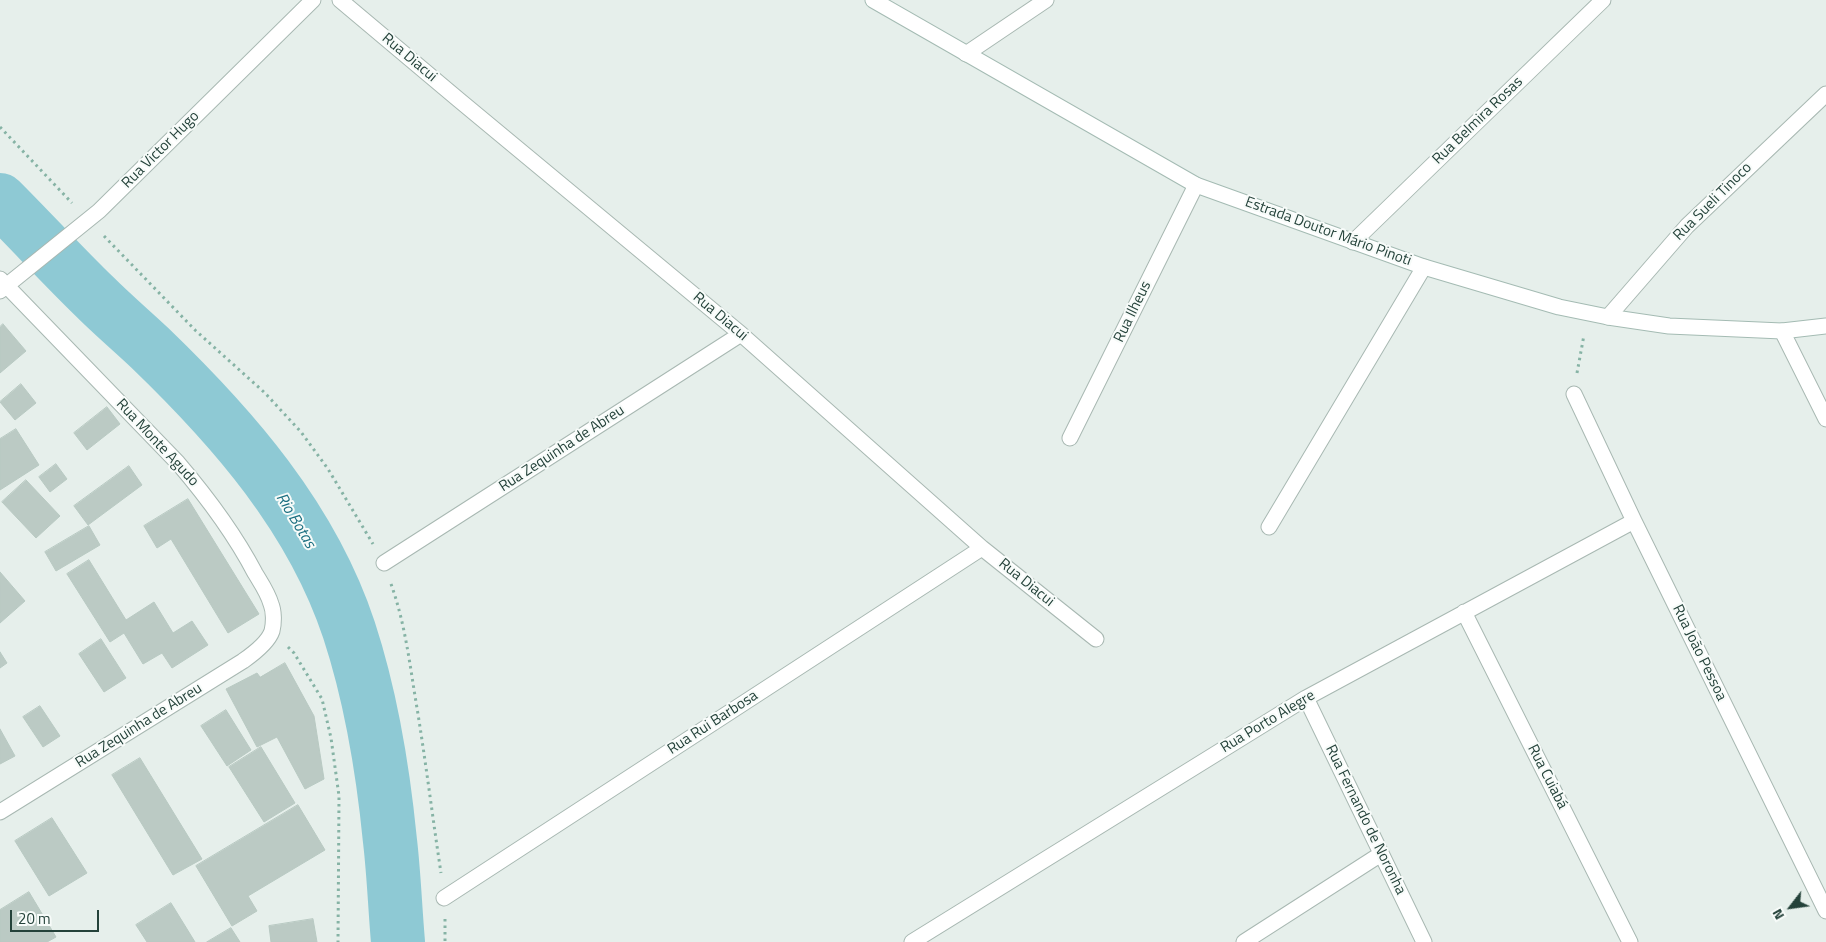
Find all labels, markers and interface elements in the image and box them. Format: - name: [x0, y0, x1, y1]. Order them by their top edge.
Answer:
- street label: Rua Diacui: [378, 30, 440, 86]
- street label: Rua Belmira Rosas: [1429, 73, 1527, 169]
- street label: Rua Victor Hugo: [119, 108, 203, 192]
- street label: Rua Sueli Tinoco: [1670, 159, 1756, 245]
- street label: Estrada Doutor Mário Pinoti: [1242, 193, 1414, 271]
- street label: Rua Ilheus: [1111, 279, 1155, 345]
- street label: Rua Diacui: [689, 289, 751, 345]
- street label: Rua Monte Agudo: [112, 396, 202, 490]
- street label: Rua Zequinha de Abreu: [496, 402, 628, 496]
- water label: Rio Botas: [271, 490, 319, 552]
- street label: Rua Diacui: [995, 555, 1057, 611]
- street label: Rua João Pessoa: [1668, 602, 1730, 704]
- street label: Rua Zequinha de Abreu: [72, 680, 206, 772]
- street label: Rua Rui Barbosa: [665, 687, 761, 759]
- street label: Rua Porto Alegre: [1218, 687, 1318, 757]
- street label: Rua Fernando de Noronha: [1321, 742, 1409, 898]
- street label: Rua Cuiabá: [1523, 742, 1571, 812]
- north arrow: [1766, 882, 1816, 932]
- scale bar: [12, 900, 101, 932]
- text: N: [1766, 905, 1789, 924]
- text: 20 m: [18, 907, 51, 930]

